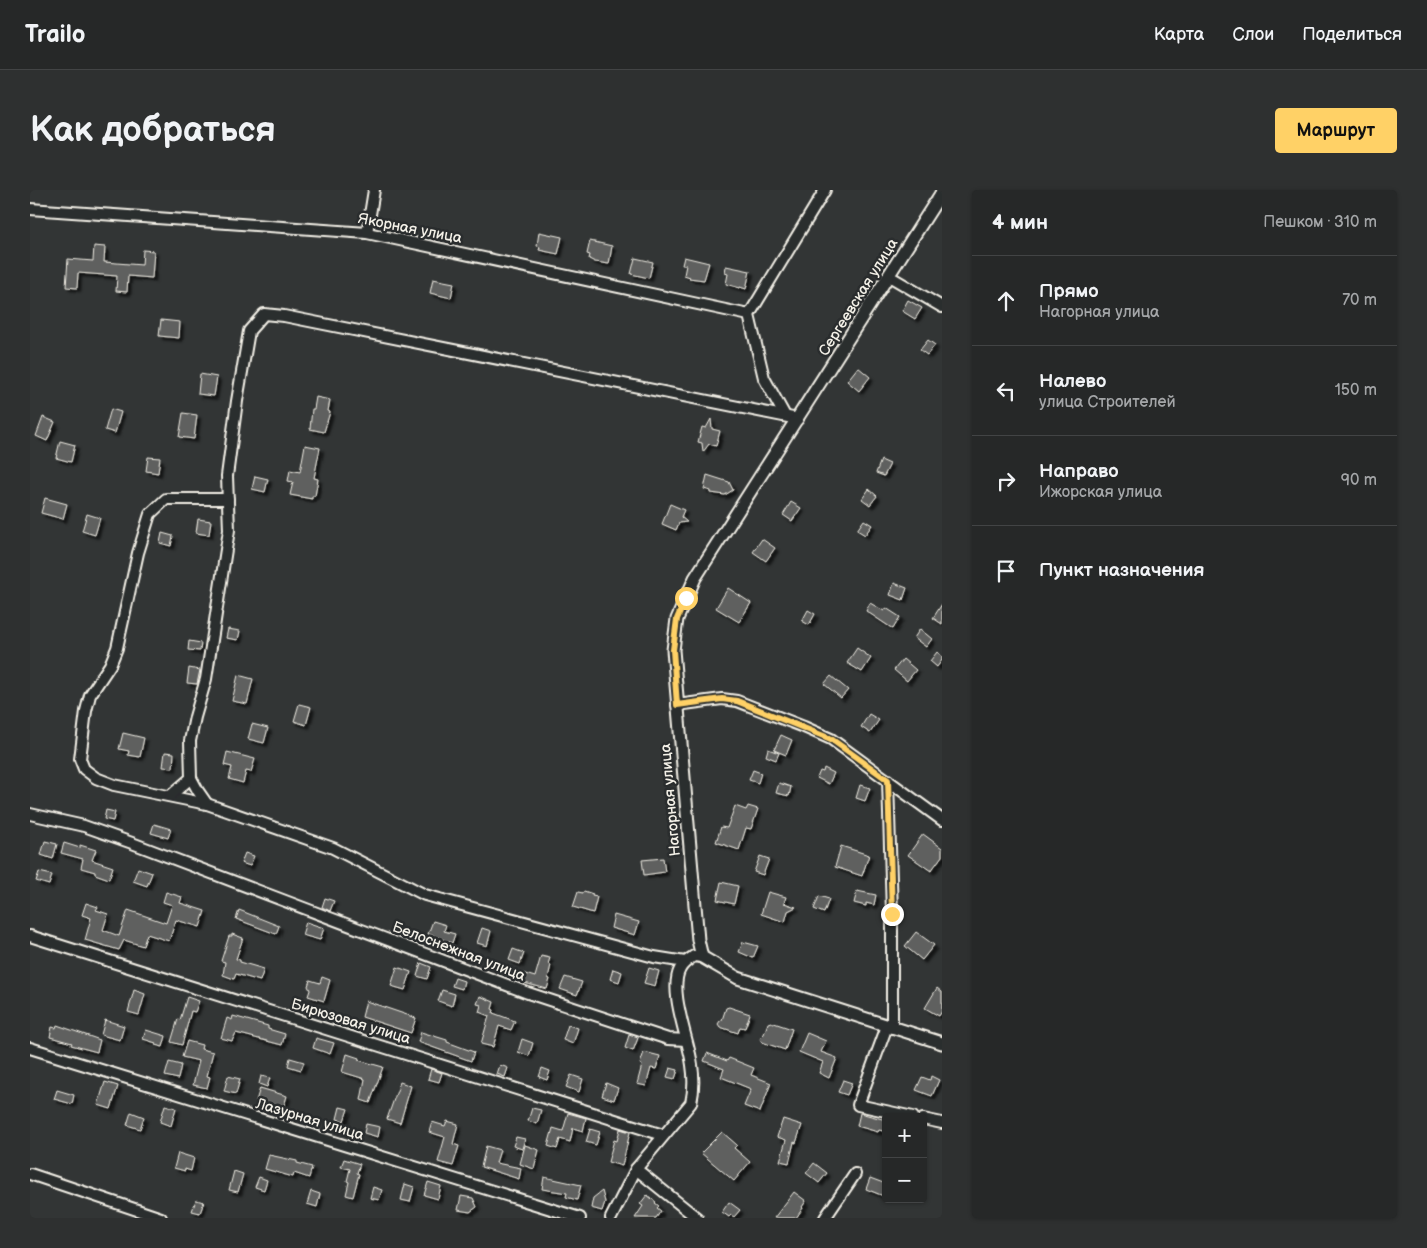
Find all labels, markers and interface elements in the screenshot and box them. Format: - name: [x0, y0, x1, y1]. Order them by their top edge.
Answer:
- text: Trailo: [25, 20, 85, 49]
- text: Карта: [1154, 24, 1204, 45]
- text: Слои: [1232, 24, 1274, 45]
- text: Поделиться: [1302, 24, 1402, 45]
- button: Маршрут: [1275, 108, 1397, 153]
- text: Как добраться: [30, 109, 276, 152]
- street label: Якорная улица: [356, 209, 464, 248]
- text: 4 мин: [992, 210, 1048, 235]
- text: Пешком · 310 m: [1263, 213, 1377, 232]
- street label: Сергеевская улица: [815, 235, 902, 360]
- text: Прямо: [1039, 280, 1099, 303]
- icon: ahead: [992, 287, 1020, 315]
- text: 70 m: [1342, 291, 1377, 310]
- text: Нагорная улица: [1039, 303, 1160, 322]
- text: Налево: [1039, 370, 1106, 393]
- icon: left: [992, 377, 1020, 405]
- text: 150 m: [1335, 381, 1377, 400]
- text: улица Строителей: [1039, 393, 1176, 412]
- text: Направо: [1039, 460, 1119, 483]
- icon: right: [992, 467, 1020, 495]
- text: 90 m: [1341, 471, 1377, 490]
- text: Ижорская улица: [1039, 483, 1162, 502]
- icon: arrive: [992, 557, 1020, 585]
- text: Пункт назначения: [1039, 559, 1204, 582]
- route start: [675, 587, 698, 610]
- street label: Нагорная улица: [656, 743, 685, 857]
- route end: [881, 903, 904, 926]
- street label: Белоснежная улица: [390, 917, 528, 986]
- street label: Бирюзовая улица: [289, 994, 413, 1049]
- street label: Лазурная улица: [252, 1094, 366, 1145]
- map controls: [882, 1113, 927, 1203]
- button: +: [882, 1113, 927, 1158]
- button: −: [882, 1158, 927, 1203]

